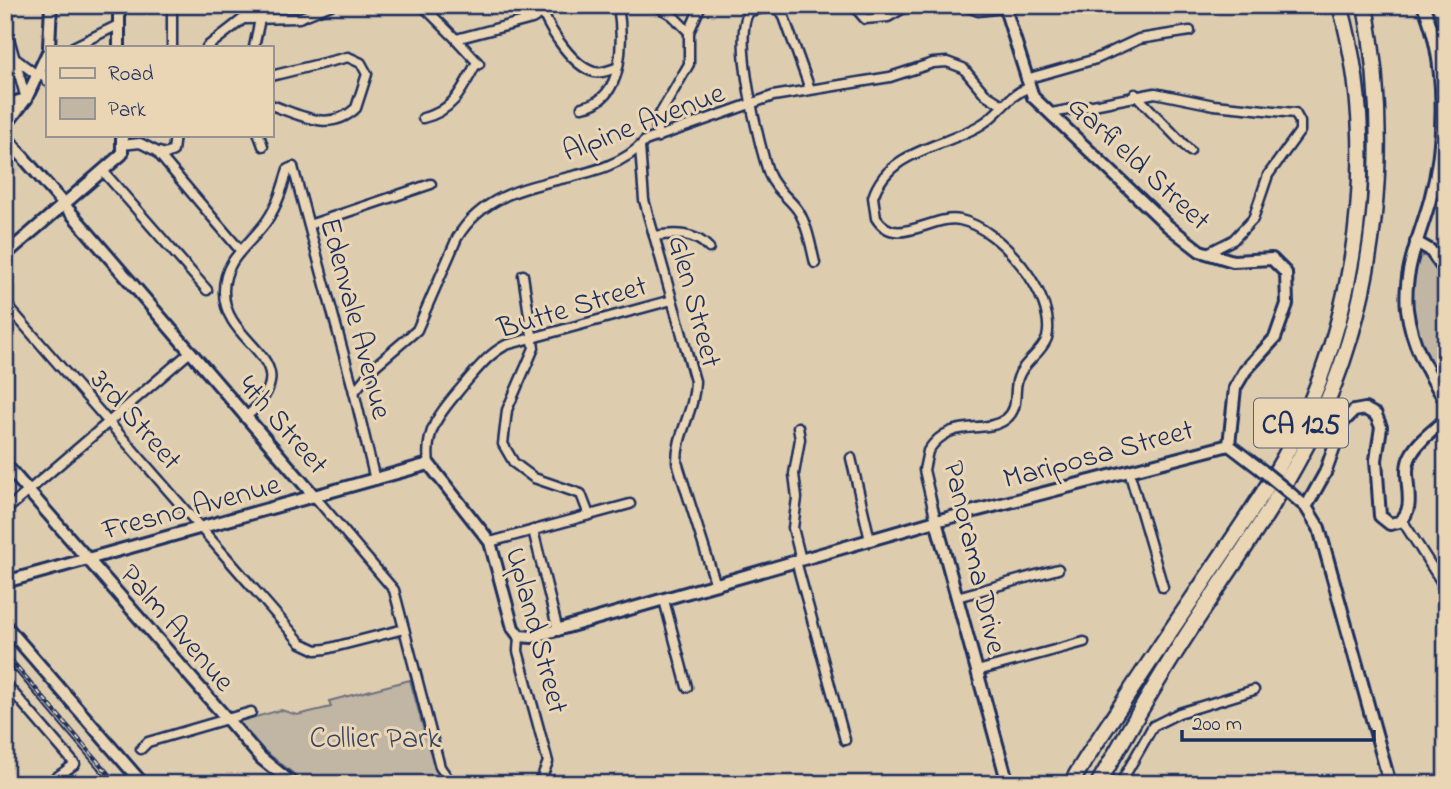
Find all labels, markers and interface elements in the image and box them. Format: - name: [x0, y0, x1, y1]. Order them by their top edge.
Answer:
- legend: [46, 46, 273, 136]
- text: Road: [108, 60, 154, 90]
- street label: Alpine Avenue: [557, 72, 732, 175]
- street label: Garfield Street: [1056, 86, 1220, 242]
- text: Park: [108, 96, 147, 126]
- street label: Edenvale Avenue: [306, 213, 402, 425]
- street label: Glen Street: [654, 231, 732, 373]
- street label: Butte Street: [492, 265, 653, 353]
- street label: 3rd Street: [78, 361, 191, 481]
- street label: 4th Street: [226, 366, 338, 486]
- road number: CA 125: [1254, 398, 1348, 448]
- street label: Mariposa Street: [999, 409, 1199, 502]
- street label: Panorama Drive: [929, 457, 1017, 659]
- street label: Fresno Avenue: [97, 464, 286, 554]
- street label: Upland Street: [492, 543, 578, 719]
- street label: Palm Avenue: [108, 555, 244, 703]
- scale bar: [1182, 698, 1374, 742]
- text: 200 m: [1192, 710, 1242, 740]
- park label: Collier Park: [309, 718, 441, 762]

